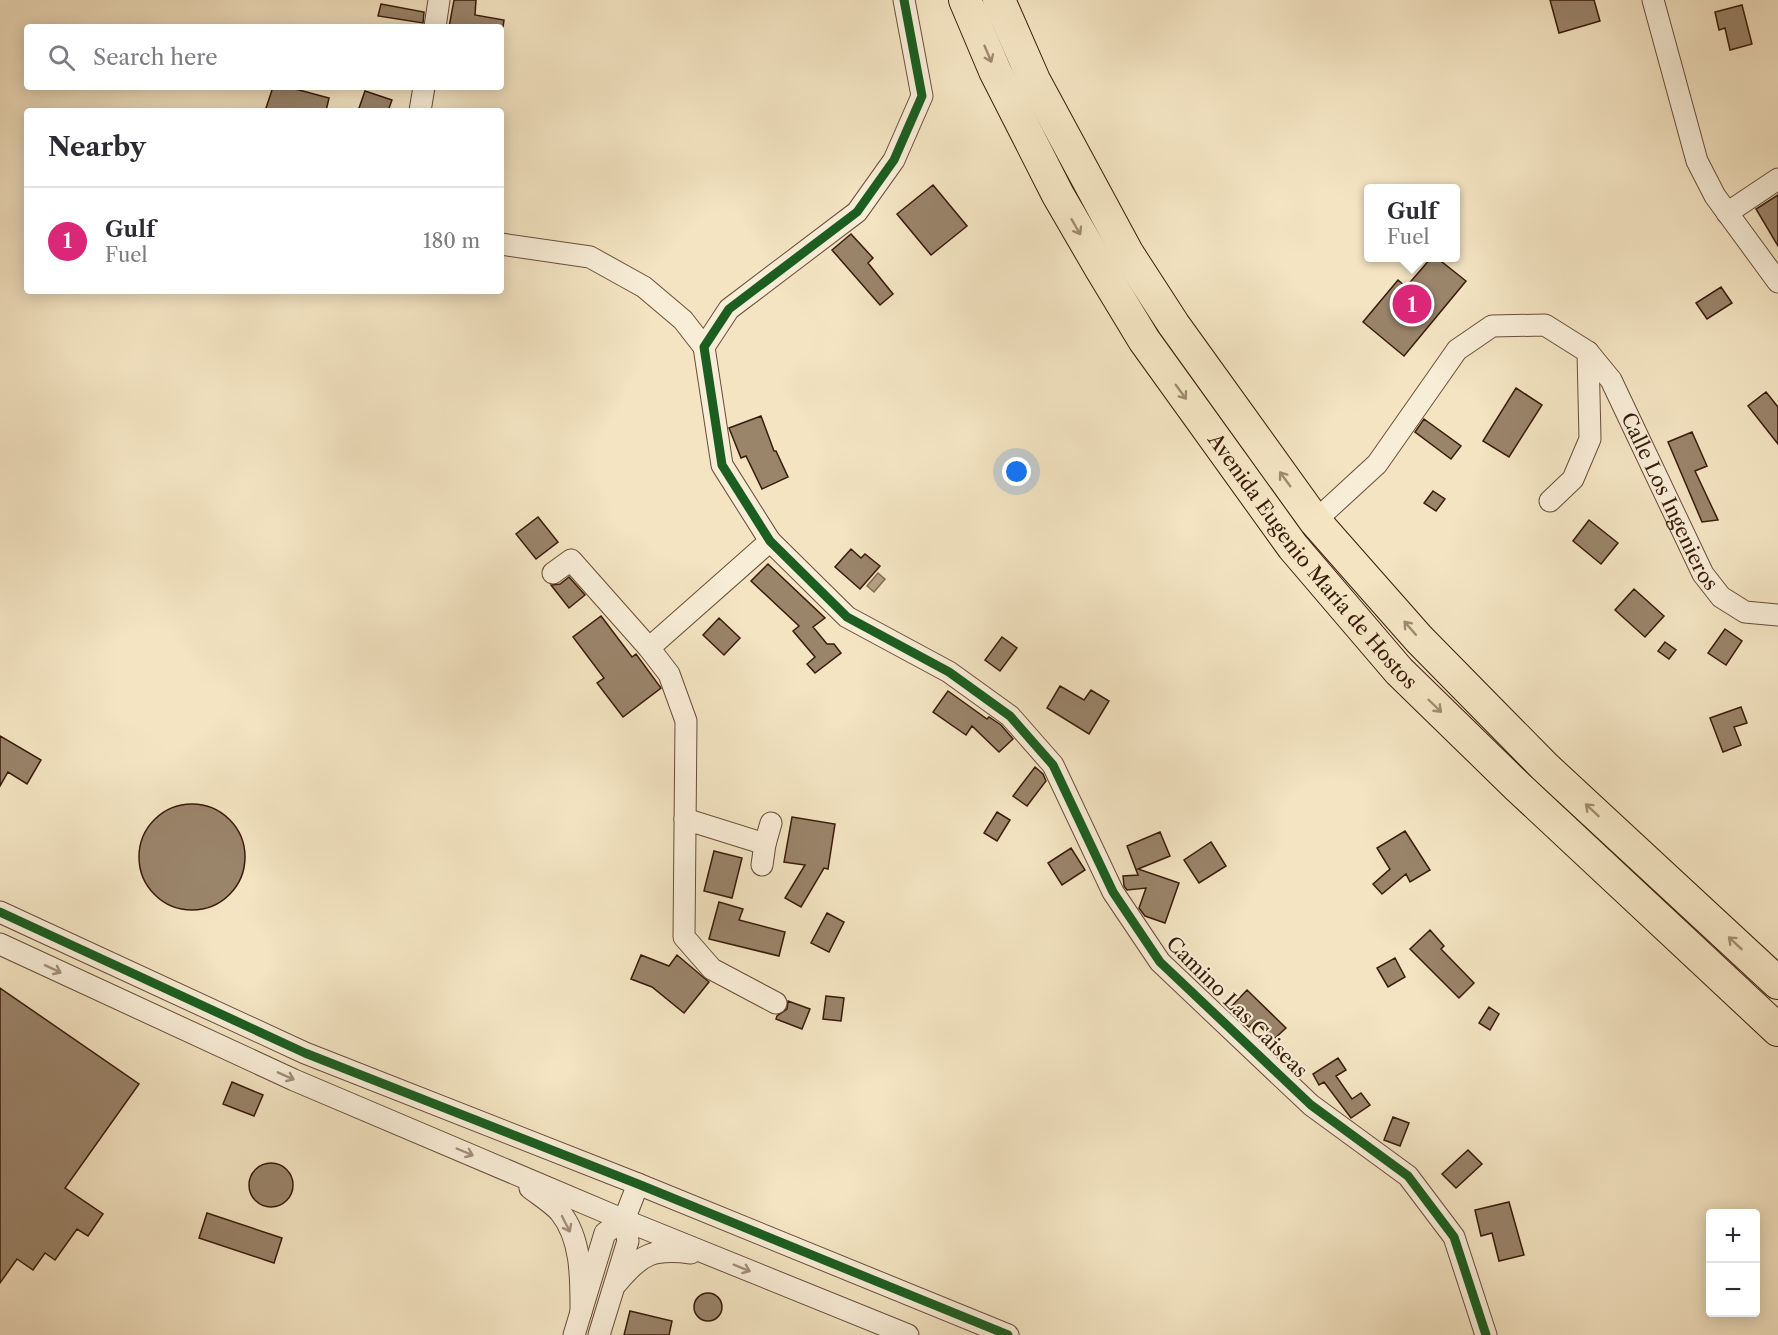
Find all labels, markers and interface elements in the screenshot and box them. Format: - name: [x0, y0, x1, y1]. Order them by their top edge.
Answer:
- search box: [24, 24, 504, 90]
- icon: search: [45, 41, 78, 74]
- text: Search here: [93, 44, 218, 71]
- one-way arrow: [983, 44, 994, 62]
- text: Nearby: [48, 131, 146, 163]
- popup: [1364, 184, 1460, 262]
- text: Gulf: [1387, 198, 1437, 225]
- text: Gulf: [105, 216, 155, 243]
- one-way arrow: [1071, 219, 1083, 236]
- text: Fuel: [1387, 225, 1429, 249]
- text: 1: [63, 229, 72, 253]
- text: 180 m: [423, 229, 480, 253]
- text: Fuel: [105, 243, 147, 267]
- pin: 1: [1392, 282, 1432, 326]
- one-way arrow: [1175, 383, 1187, 399]
- street label: Calle Los Ingenieros: [1616, 409, 1723, 595]
- street label: Avenida Eugenio María de Hostos: [1203, 428, 1422, 694]
- your location: [1002, 457, 1031, 486]
- one-way arrow: [1279, 471, 1291, 487]
- one-way arrow: [1403, 621, 1417, 636]
- one-way arrow: [1428, 699, 1443, 714]
- one-way arrow: [1585, 803, 1600, 818]
- street label: Camino Las Caiseas: [1161, 931, 1313, 1083]
- one-way arrow: [1728, 936, 1743, 950]
- one-way arrow: [43, 964, 61, 975]
- one-way arrow: [276, 1071, 294, 1082]
- one-way arrow: [456, 1147, 474, 1159]
- map controls: [1706, 1209, 1760, 1317]
- button: +: [1706, 1209, 1760, 1263]
- one-way arrow: [560, 1215, 572, 1232]
- one-way arrow: [733, 1263, 751, 1274]
- button: −: [1706, 1263, 1760, 1317]

